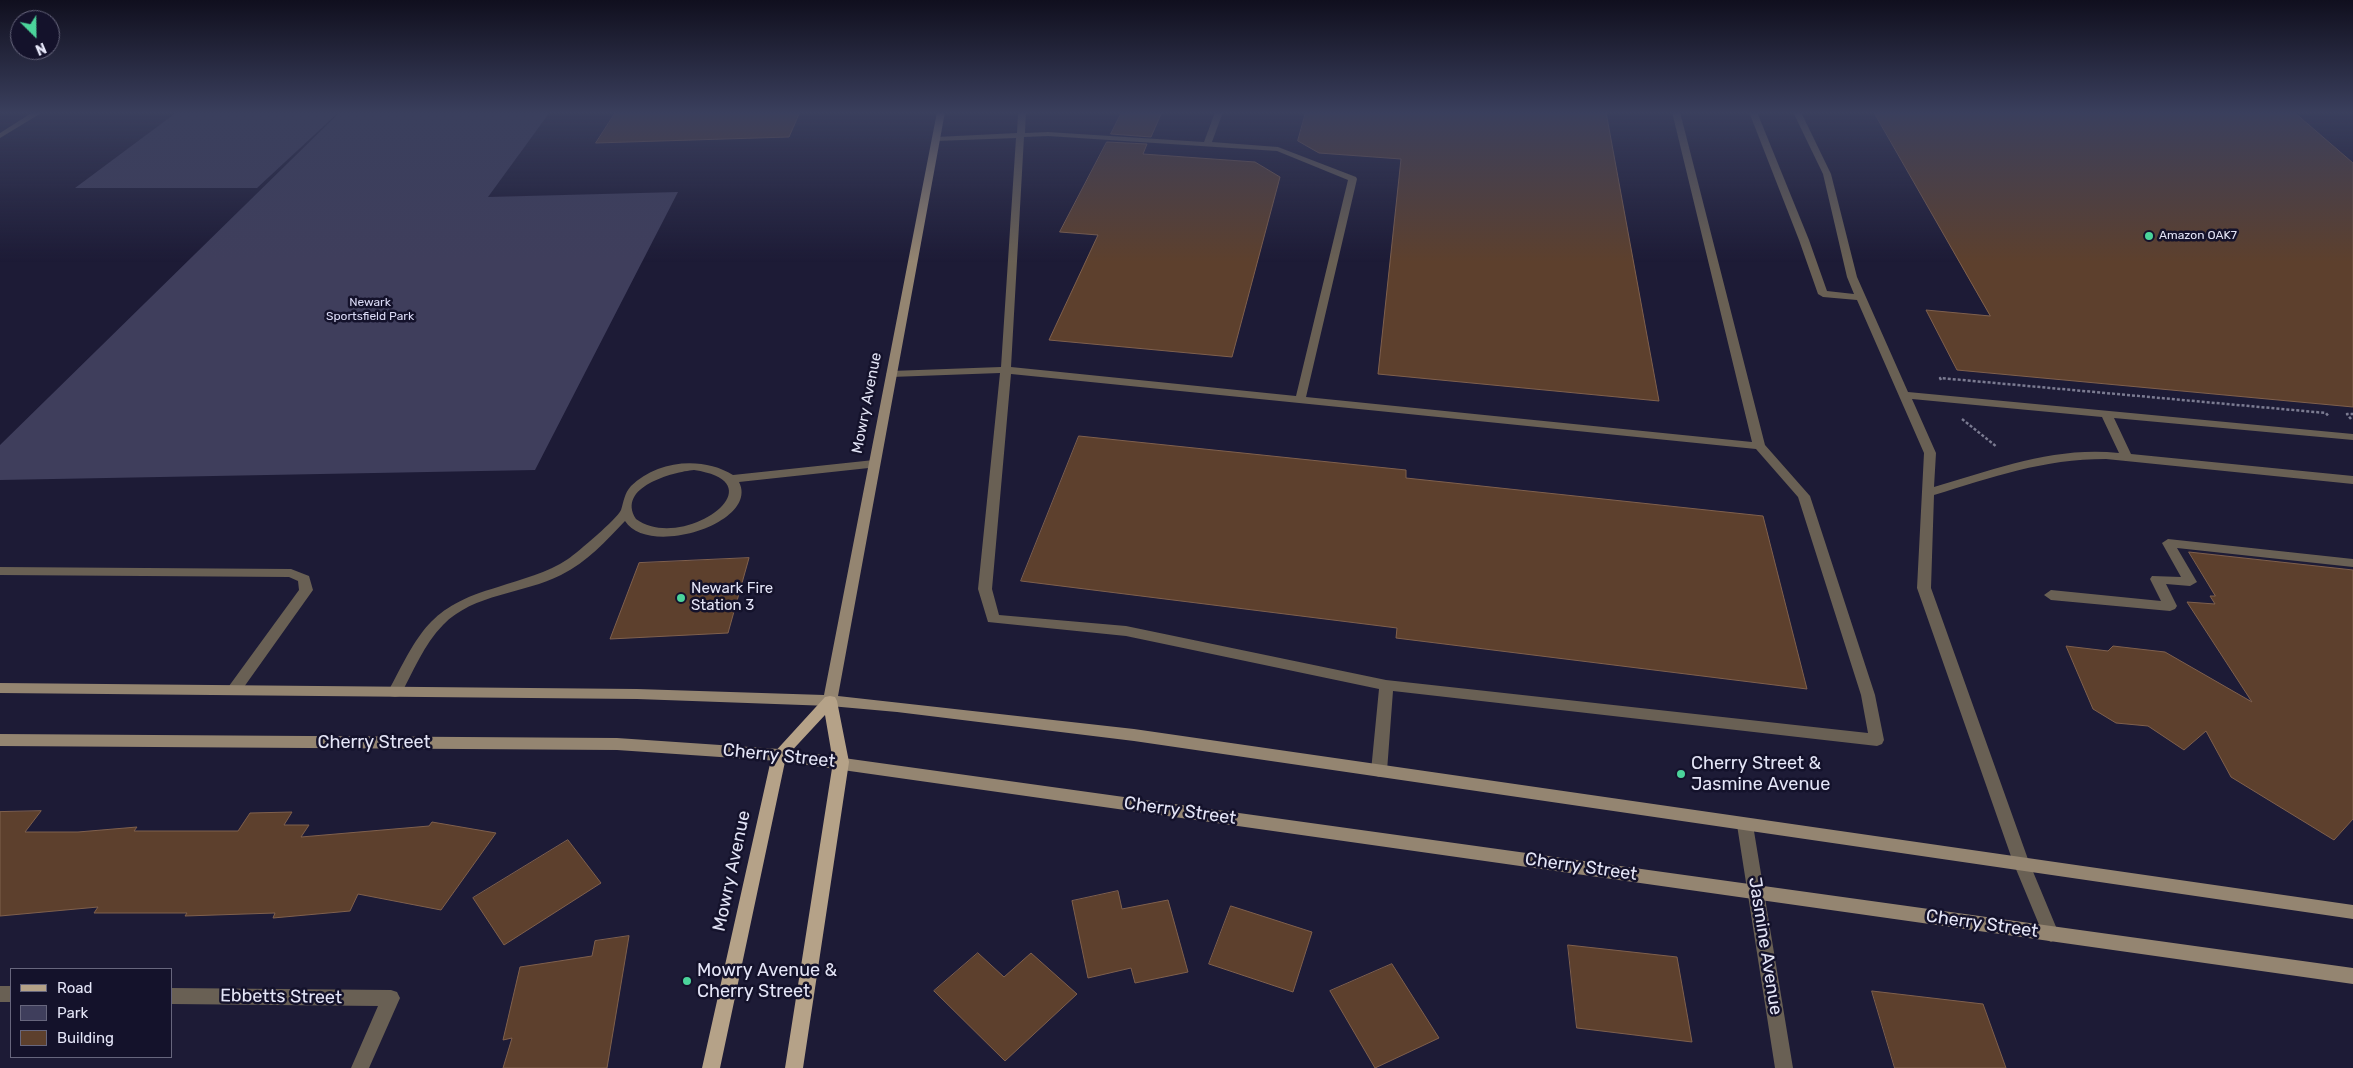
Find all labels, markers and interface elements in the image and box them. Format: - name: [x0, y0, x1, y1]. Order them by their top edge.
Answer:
- north arrow: [10, 10, 60, 60]
- text: N: [33, 39, 49, 58]
- place label: Amazon OAK7: [2159, 229, 2237, 243]
- marker: Amazon OAK7: [2143, 230, 2155, 242]
- park label: Newark Sportsfield Park: [326, 296, 414, 324]
- street label: Mowry Avenue: [848, 351, 886, 455]
- place label: Newark Fire Station 3: [691, 580, 773, 615]
- marker: Newark Fire Station 3: [675, 592, 687, 604]
- street label: Cherry Street: [317, 732, 431, 754]
- street label: Cherry Street: [722, 739, 836, 773]
- place label: Cherry Street & Jasmine Avenue: [1691, 753, 1830, 796]
- marker: Cherry Street & Jasmine Avenue: [1675, 768, 1687, 780]
- street label: Cherry Street: [1123, 792, 1237, 830]
- street label: Mowry Avenue: [709, 809, 755, 933]
- street label: Cherry Street: [1524, 848, 1638, 886]
- street label: Jasmine Avenue: [1743, 876, 1787, 1016]
- street label: Cherry Street: [1925, 905, 2039, 943]
- place label: Mowry Avenue & Cherry Street: [697, 960, 837, 1002]
- legend: [10, 968, 172, 1058]
- marker: Mowry Avenue & Cherry Street: [681, 975, 693, 987]
- text: Road: [57, 979, 93, 997]
- street label: Ebbetts Street: [220, 985, 342, 1009]
- text: Park: [57, 1004, 88, 1022]
- text: Building: [57, 1029, 114, 1047]

